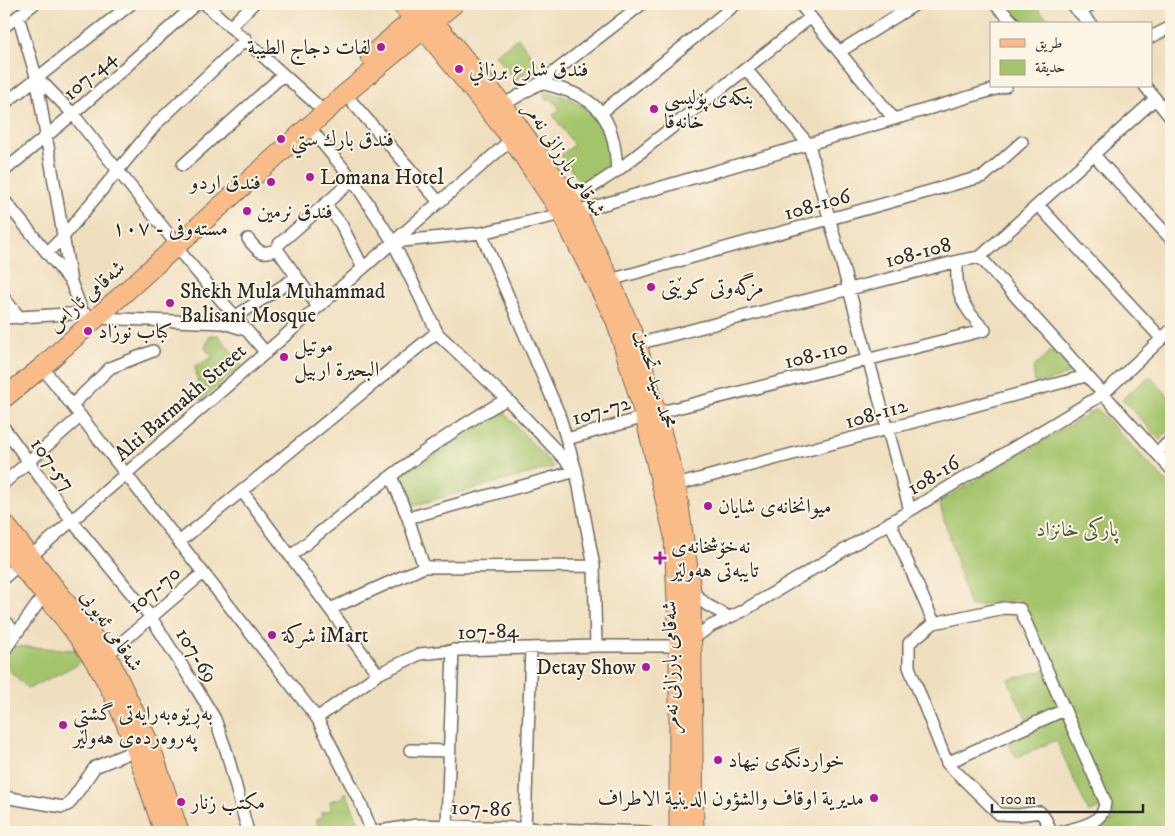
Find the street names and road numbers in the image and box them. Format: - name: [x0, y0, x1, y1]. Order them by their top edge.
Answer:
- street label: 107-44: [58, 44, 122, 106]
- street label: شەقامی بارزانی نەمر: [516, 97, 611, 223]
- street label: 108-106: [781, 183, 854, 227]
- street label: 108-108: [882, 232, 954, 274]
- street label: شەقامی ئاراس: [42, 255, 131, 339]
- street label: محمد سید تحسین: [628, 326, 682, 432]
- street label: 108-110: [782, 335, 851, 375]
- street label: Alti Barmakh Street: [109, 338, 252, 467]
- street label: 107-72: [569, 390, 634, 432]
- street label: 108-112: [842, 392, 911, 435]
- street label: 107-57: [24, 433, 80, 497]
- street label: 108-16: [903, 450, 965, 502]
- street label: 107-70: [123, 560, 186, 619]
- street label: شەقامی ئەیوبی: [73, 584, 148, 677]
- street label: شەقامی بارزانی نەمر: [657, 600, 686, 734]
- street label: 107-84: [457, 618, 520, 646]
- street label: 107-69: [169, 623, 223, 688]
- street label: 107-86: [451, 795, 512, 823]

